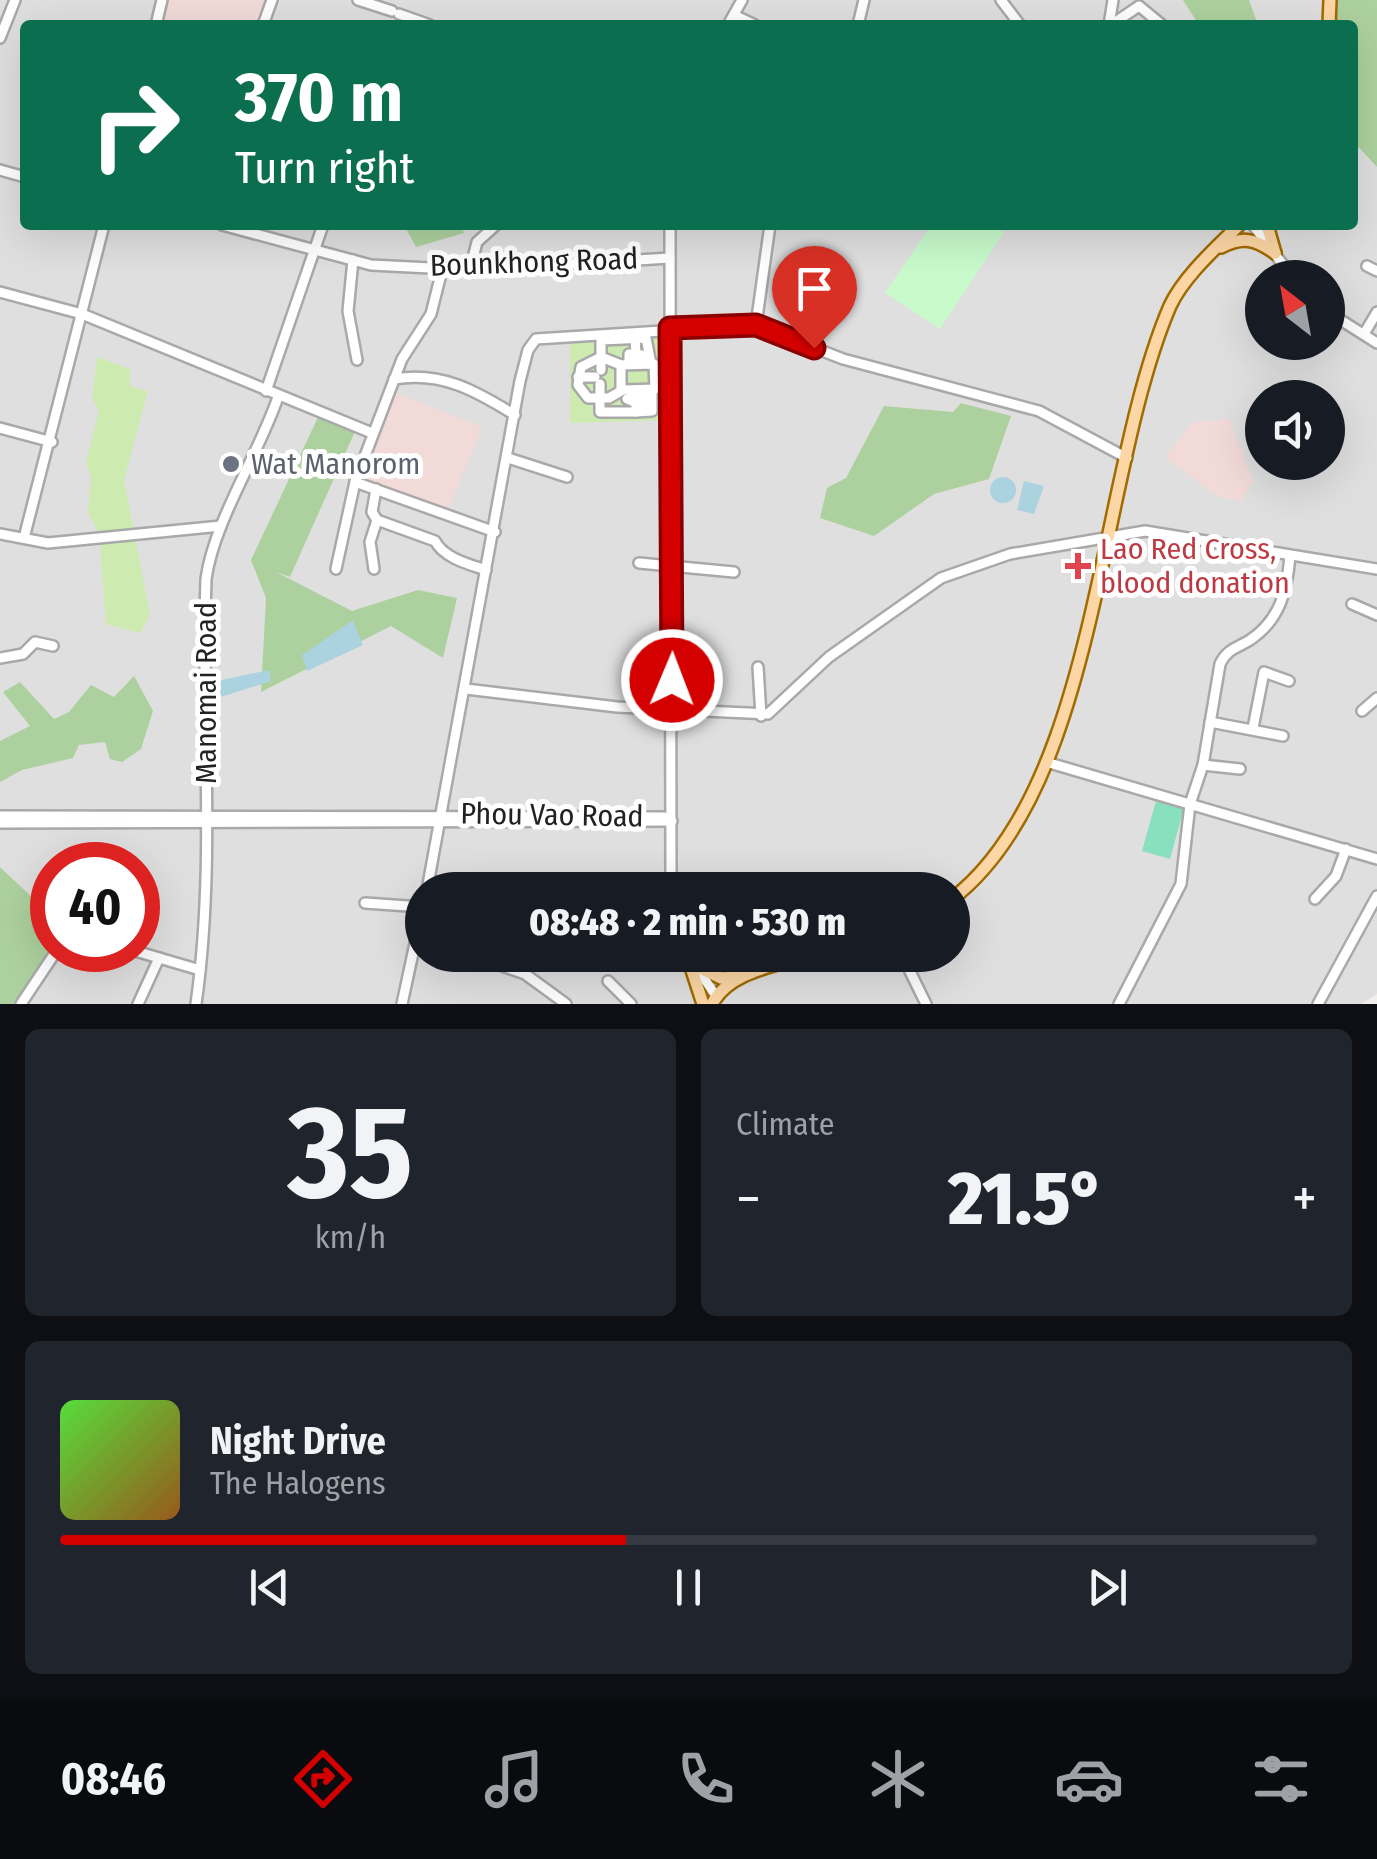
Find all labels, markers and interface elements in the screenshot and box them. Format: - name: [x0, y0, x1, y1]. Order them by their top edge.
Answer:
- text: 370 m: [235, 56, 403, 140]
- icon: right: [70, 60, 200, 190]
- text: Turn right: [235, 141, 414, 195]
- street label: Bounkhong Road: [429, 240, 639, 284]
- pin: [772, 246, 857, 349]
- north arrow: [1245, 260, 1345, 360]
- map controls: [1245, 260, 1345, 480]
- icon: arrive: [787, 261, 842, 316]
- button: sound: [1245, 380, 1345, 480]
- place label: Wat Manorom: [251, 446, 420, 482]
- marker: Wat Manorom: [220, 453, 242, 475]
- place label: Lao Red Cross, blood donation: [1100, 531, 1290, 601]
- marker: Lao Red Cross, blood donation: [1065, 553, 1091, 579]
- street label: Manomai Road: [188, 602, 224, 784]
- position arrow: [620, 628, 724, 732]
- street label: Phou Vao Road: [460, 795, 644, 835]
- speed limit sign: 40: [30, 842, 160, 972]
- text: 08:48 · 2 min · 530 m: [529, 899, 846, 945]
- text: 35: [288, 1075, 413, 1231]
- text: Climate: [736, 1105, 835, 1143]
- text: 21.5°: [948, 1154, 1105, 1244]
- text: −: [736, 1166, 761, 1232]
- text: +: [1292, 1166, 1317, 1232]
- text: km/h: [315, 1218, 386, 1256]
- text: Night Drive: [210, 1418, 386, 1464]
- text: The Halogens: [210, 1464, 386, 1502]
- icon: previous: [242, 1560, 297, 1615]
- icon: pause: [661, 1560, 716, 1615]
- icon: next: [1080, 1560, 1135, 1615]
- icon: directions: [288, 1744, 358, 1814]
- icon: music: [479, 1744, 549, 1814]
- icon: phone: [671, 1744, 741, 1814]
- icon: climate: [863, 1744, 933, 1814]
- icon: car: [1054, 1744, 1124, 1814]
- icon: filters: [1246, 1744, 1316, 1814]
- text: 08:46: [61, 1752, 166, 1806]

